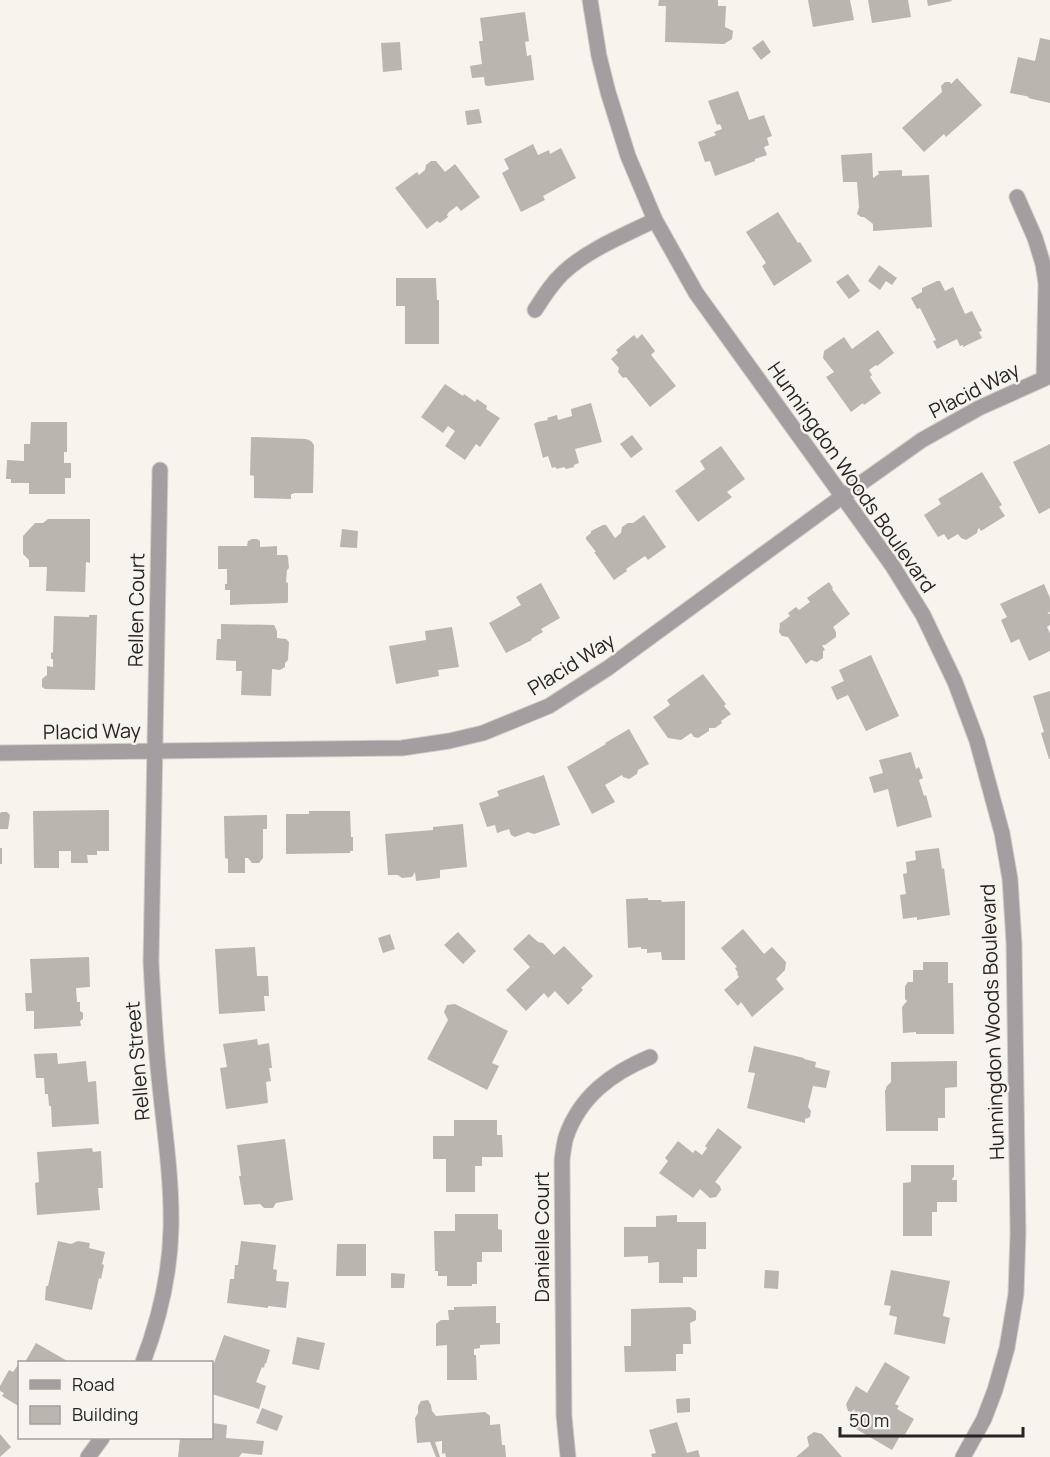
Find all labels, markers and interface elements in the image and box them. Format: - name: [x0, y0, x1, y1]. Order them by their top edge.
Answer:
- street label: Hunningdon Woods Boulevard: [762, 356, 942, 598]
- street label: Placid Way: [924, 356, 1024, 424]
- street label: Rellen Court: [122, 553, 150, 667]
- street label: Placid Way: [522, 626, 620, 701]
- street label: Placid Way: [43, 717, 142, 745]
- street label: Hunningdon Woods Boulevard: [974, 883, 1010, 1161]
- street label: Rellen Street: [118, 1000, 156, 1122]
- street label: Danielle Court: [528, 1171, 555, 1303]
- legend: [18, 1361, 213, 1439]
- text: Road: [72, 1372, 115, 1396]
- scale bar: [840, 1400, 1023, 1438]
- text: Building: [72, 1402, 138, 1426]
- text: 50 m: [849, 1408, 889, 1432]

